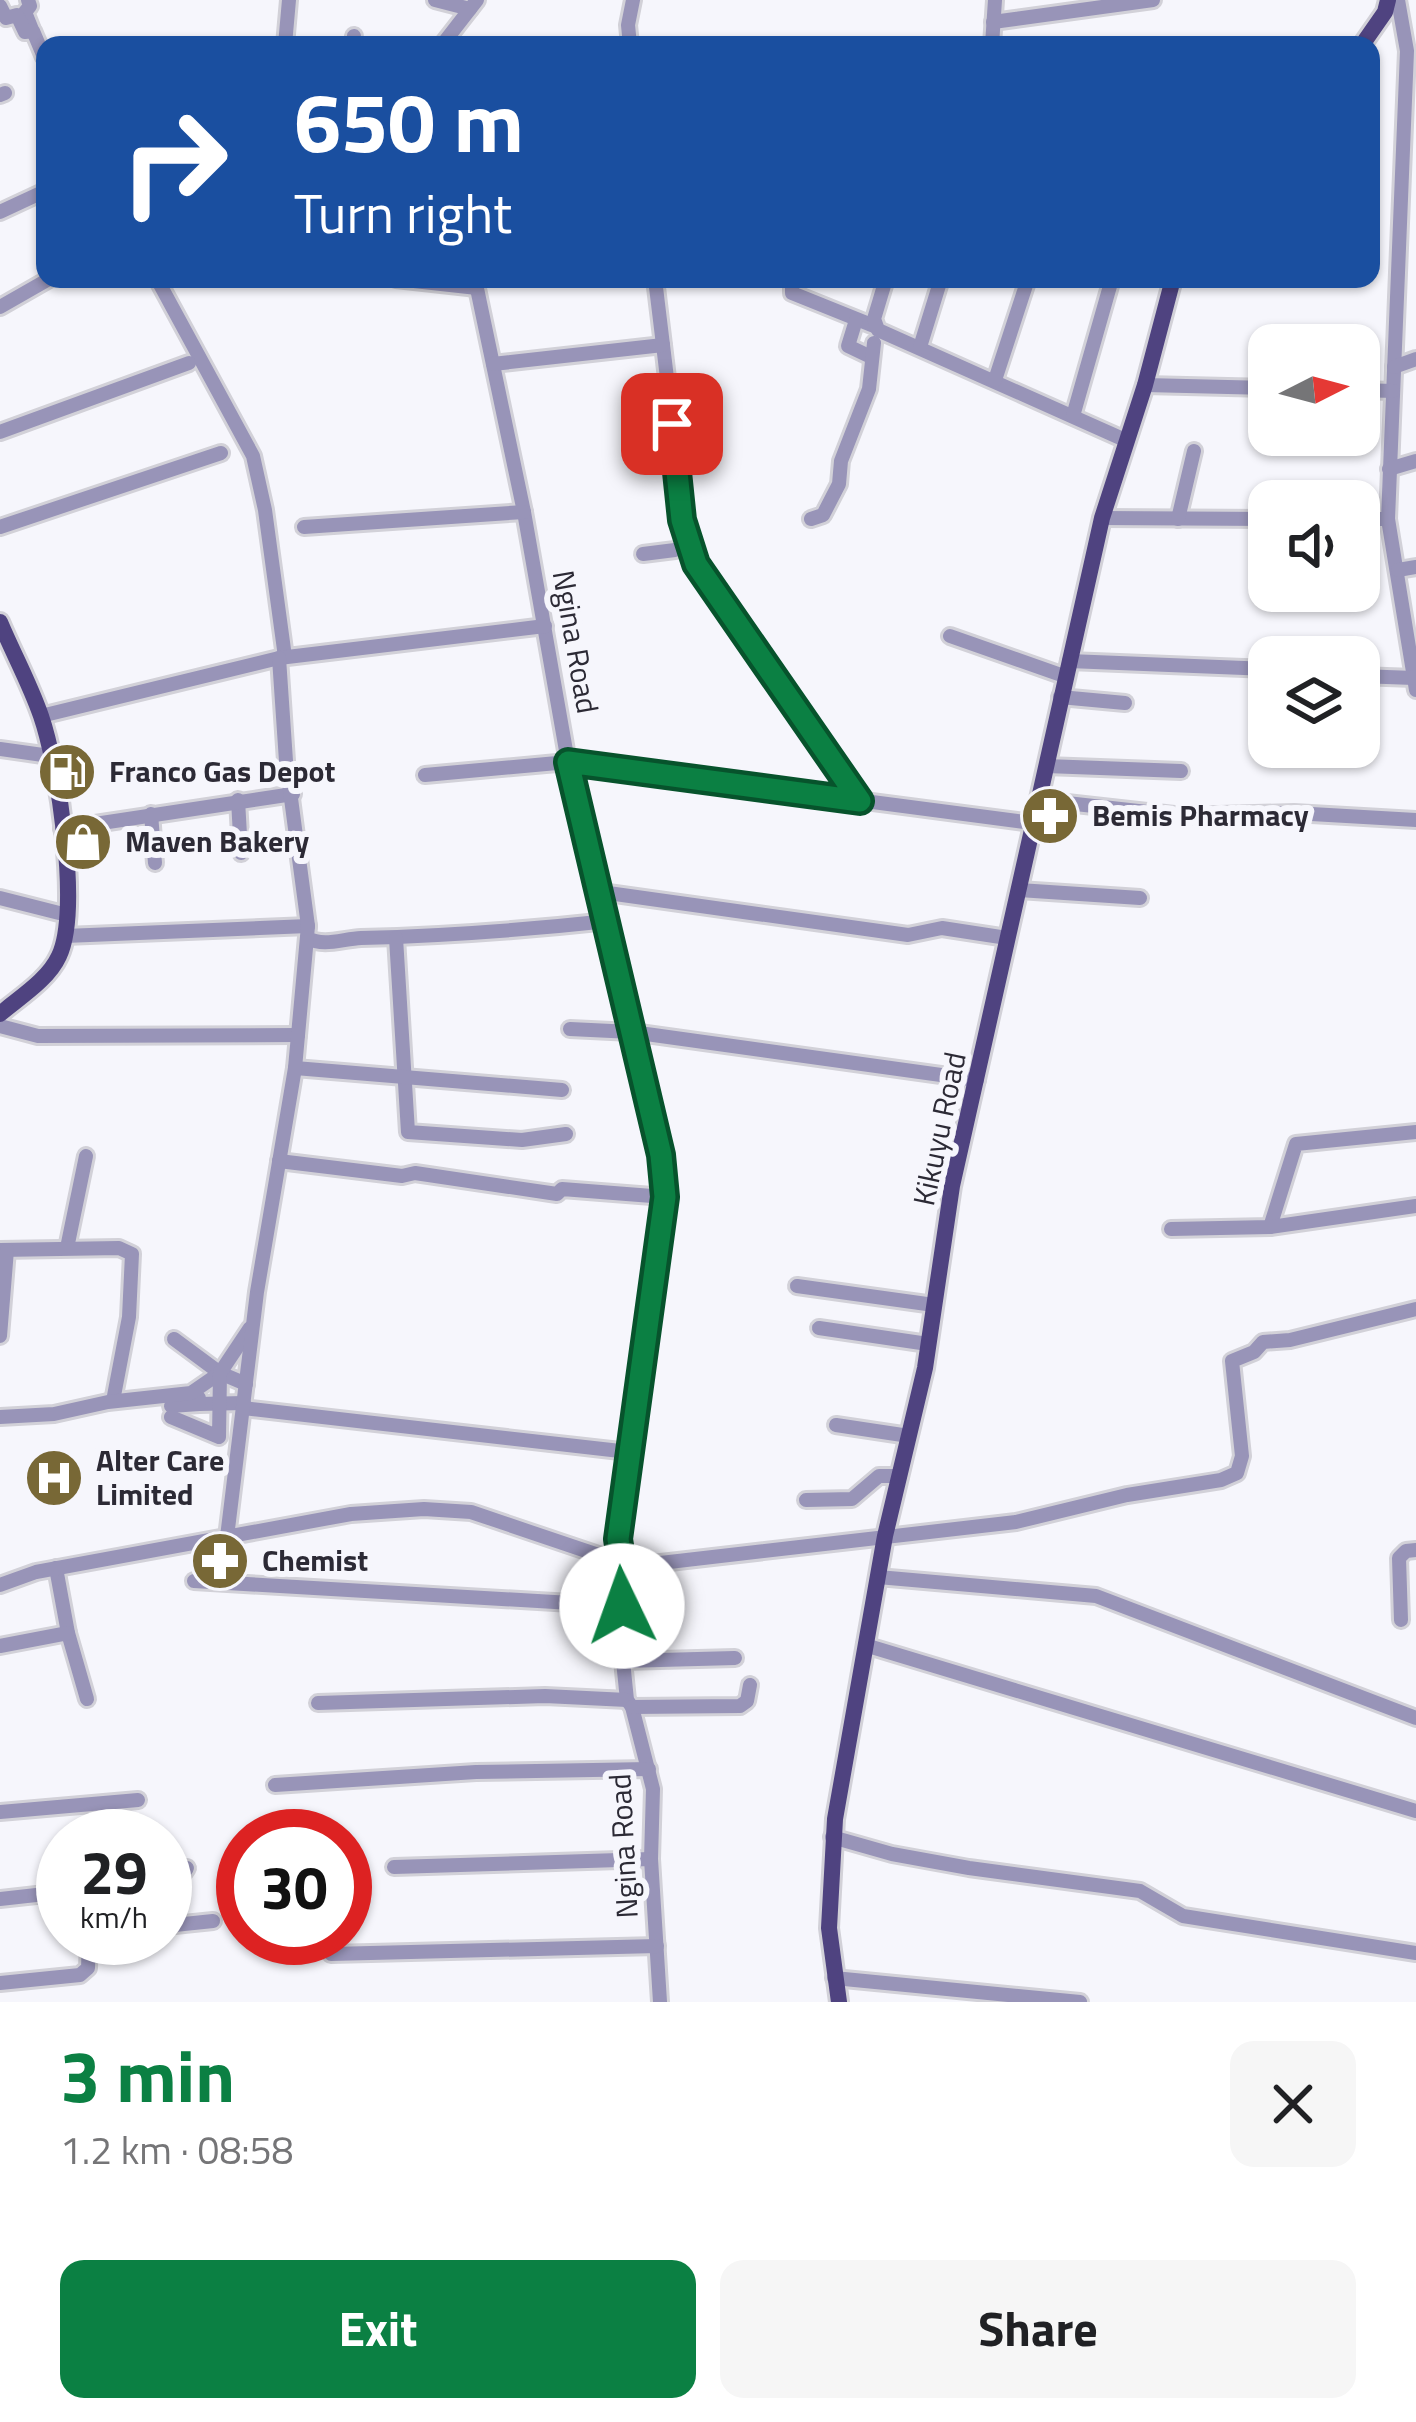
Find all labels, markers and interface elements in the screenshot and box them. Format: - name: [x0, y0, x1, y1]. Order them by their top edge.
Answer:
- text: 650 m: [294, 57, 524, 185]
- icon: right: [96, 84, 252, 240]
- text: Turn right: [294, 172, 512, 254]
- north arrow: [1248, 324, 1380, 456]
- map controls: [1248, 324, 1380, 768]
- pin: [621, 373, 723, 475]
- icon: arrive: [639, 391, 705, 457]
- button: sound: [1248, 480, 1380, 612]
- street label: Ngina Road: [541, 567, 611, 717]
- button: layers: [1248, 636, 1380, 768]
- fuel station icon: Franco Gas Depot: [36, 741, 98, 803]
- place label: Franco Gas Depot: [109, 748, 335, 794]
- pharmacy icon: Bemis Pharmacy: [1019, 785, 1081, 847]
- place label: Bemis Pharmacy: [1092, 792, 1309, 838]
- shop icon: Maven Bakery: [52, 811, 114, 873]
- place label: Maven Bakery: [125, 818, 309, 864]
- street label: Kikuyu Road: [900, 1048, 978, 1210]
- place label: Alter Care Limited: [96, 1437, 224, 1517]
- hospital icon: Alter Care Limited: [23, 1447, 85, 1509]
- pharmacy icon: Chemist: [189, 1530, 251, 1592]
- place label: Chemist: [262, 1537, 368, 1583]
- position arrow: [559, 1543, 685, 1669]
- street label: Ngina Road: [596, 1773, 650, 1919]
- speed limit sign: 30: [216, 1809, 372, 1965]
- text: 29: [80, 1826, 148, 1917]
- text: km/h: [80, 1894, 148, 1940]
- text: 3 min: [60, 2020, 235, 2130]
- button: close: [1230, 2041, 1356, 2167]
- text: 1.2 km · 08:58: [60, 2120, 293, 2179]
- button: Exit: [60, 2260, 696, 2398]
- button: Share: [720, 2260, 1356, 2398]

